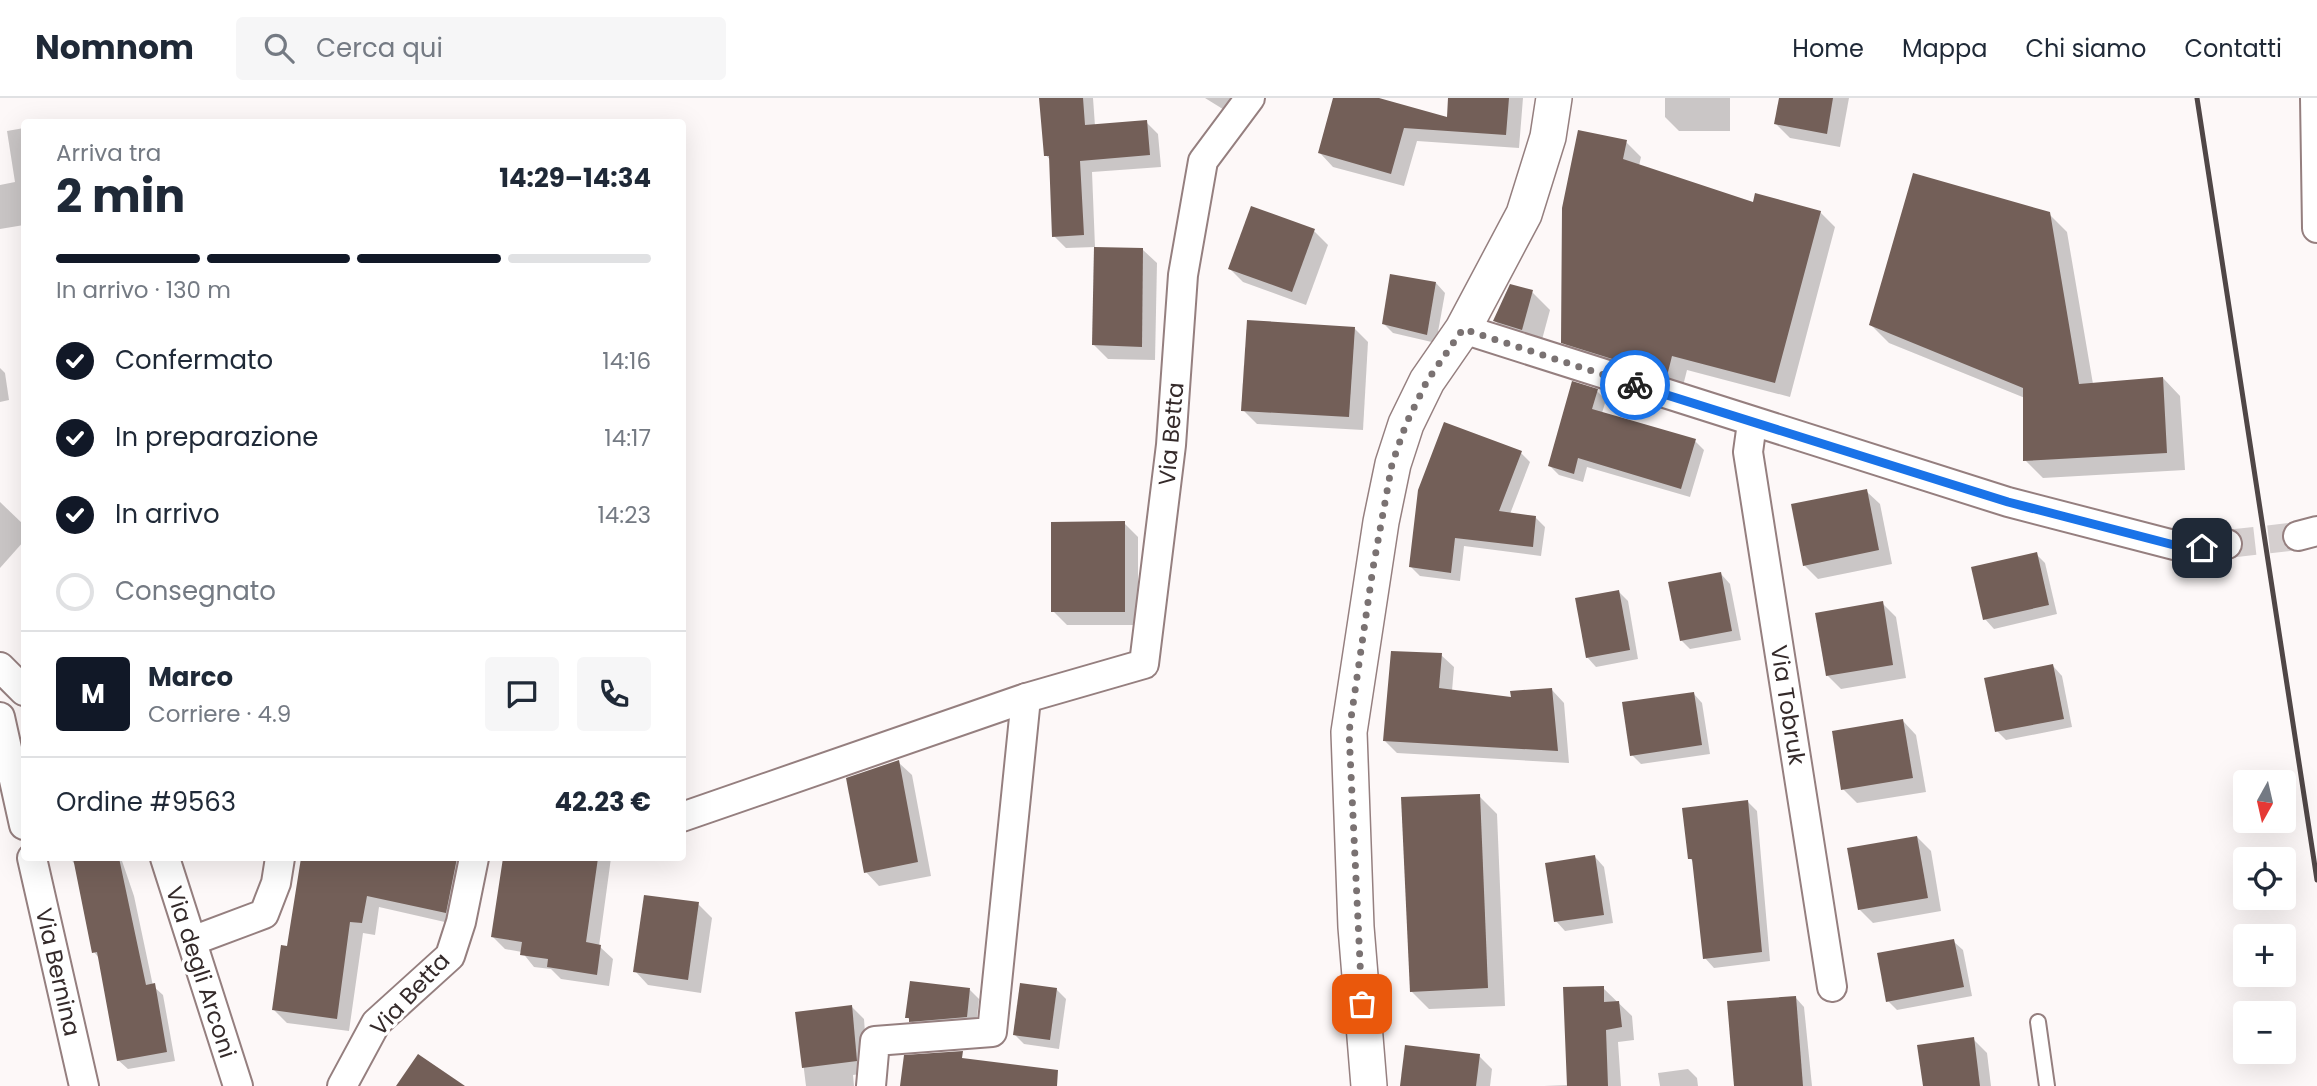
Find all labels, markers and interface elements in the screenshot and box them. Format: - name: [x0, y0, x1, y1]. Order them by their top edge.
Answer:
- search box: [236, 17, 726, 80]
- text: Nomnom: [35, 24, 194, 71]
- icon: search: [260, 29, 298, 67]
- text: Cerca qui: [316, 30, 443, 66]
- text: Home: [1792, 32, 1864, 65]
- text: Mappa: [1902, 32, 1987, 65]
- text: Chi siamo: [2025, 32, 2146, 65]
- text: Contatti: [2184, 32, 2282, 65]
- text: Arriva tra: [56, 137, 161, 169]
- text: 14:29–14:34: [499, 160, 651, 196]
- text: 2 min: [56, 164, 185, 228]
- text: In arrivo · 130 m: [56, 274, 231, 306]
- icon: check: [56, 342, 94, 380]
- text: Confermato: [115, 342, 273, 378]
- text: 14:16: [602, 345, 651, 377]
- courier: [1600, 350, 1670, 420]
- icon: bike: [1616, 366, 1654, 404]
- street label: Via Betta: [1151, 381, 1191, 487]
- icon: check: [56, 419, 94, 457]
- text: In preparazione: [115, 419, 318, 455]
- text: 14:17: [604, 422, 651, 454]
- icon: check: [56, 496, 94, 534]
- text: In arrivo: [115, 496, 220, 532]
- text: 14:23: [598, 499, 651, 531]
- pin: [2172, 518, 2232, 578]
- icon: home: [2183, 529, 2221, 567]
- text: Consegnato: [115, 573, 276, 609]
- street label: Via Tobruk: [1763, 643, 1813, 767]
- button: chat: [485, 657, 559, 731]
- button: phone: [577, 657, 651, 731]
- text: Marco: [148, 659, 233, 695]
- text: M: [81, 676, 105, 712]
- text: Corriere · 4.9: [148, 698, 291, 730]
- north arrow: [2233, 770, 2296, 833]
- map controls: [2233, 770, 2296, 1064]
- text: Ordine #9563: [56, 784, 236, 820]
- text: 42.23 €: [554, 784, 651, 820]
- button: locate: [2233, 847, 2296, 910]
- street label: Via degli Arconi: [158, 882, 244, 1062]
- street label: Via Bernina: [28, 905, 88, 1039]
- button: +: [2233, 924, 2296, 987]
- street label: Via Betta: [363, 945, 457, 1043]
- pin: [1332, 974, 1392, 1034]
- icon: bag: [1343, 985, 1381, 1023]
- button: −: [2233, 1001, 2296, 1064]

